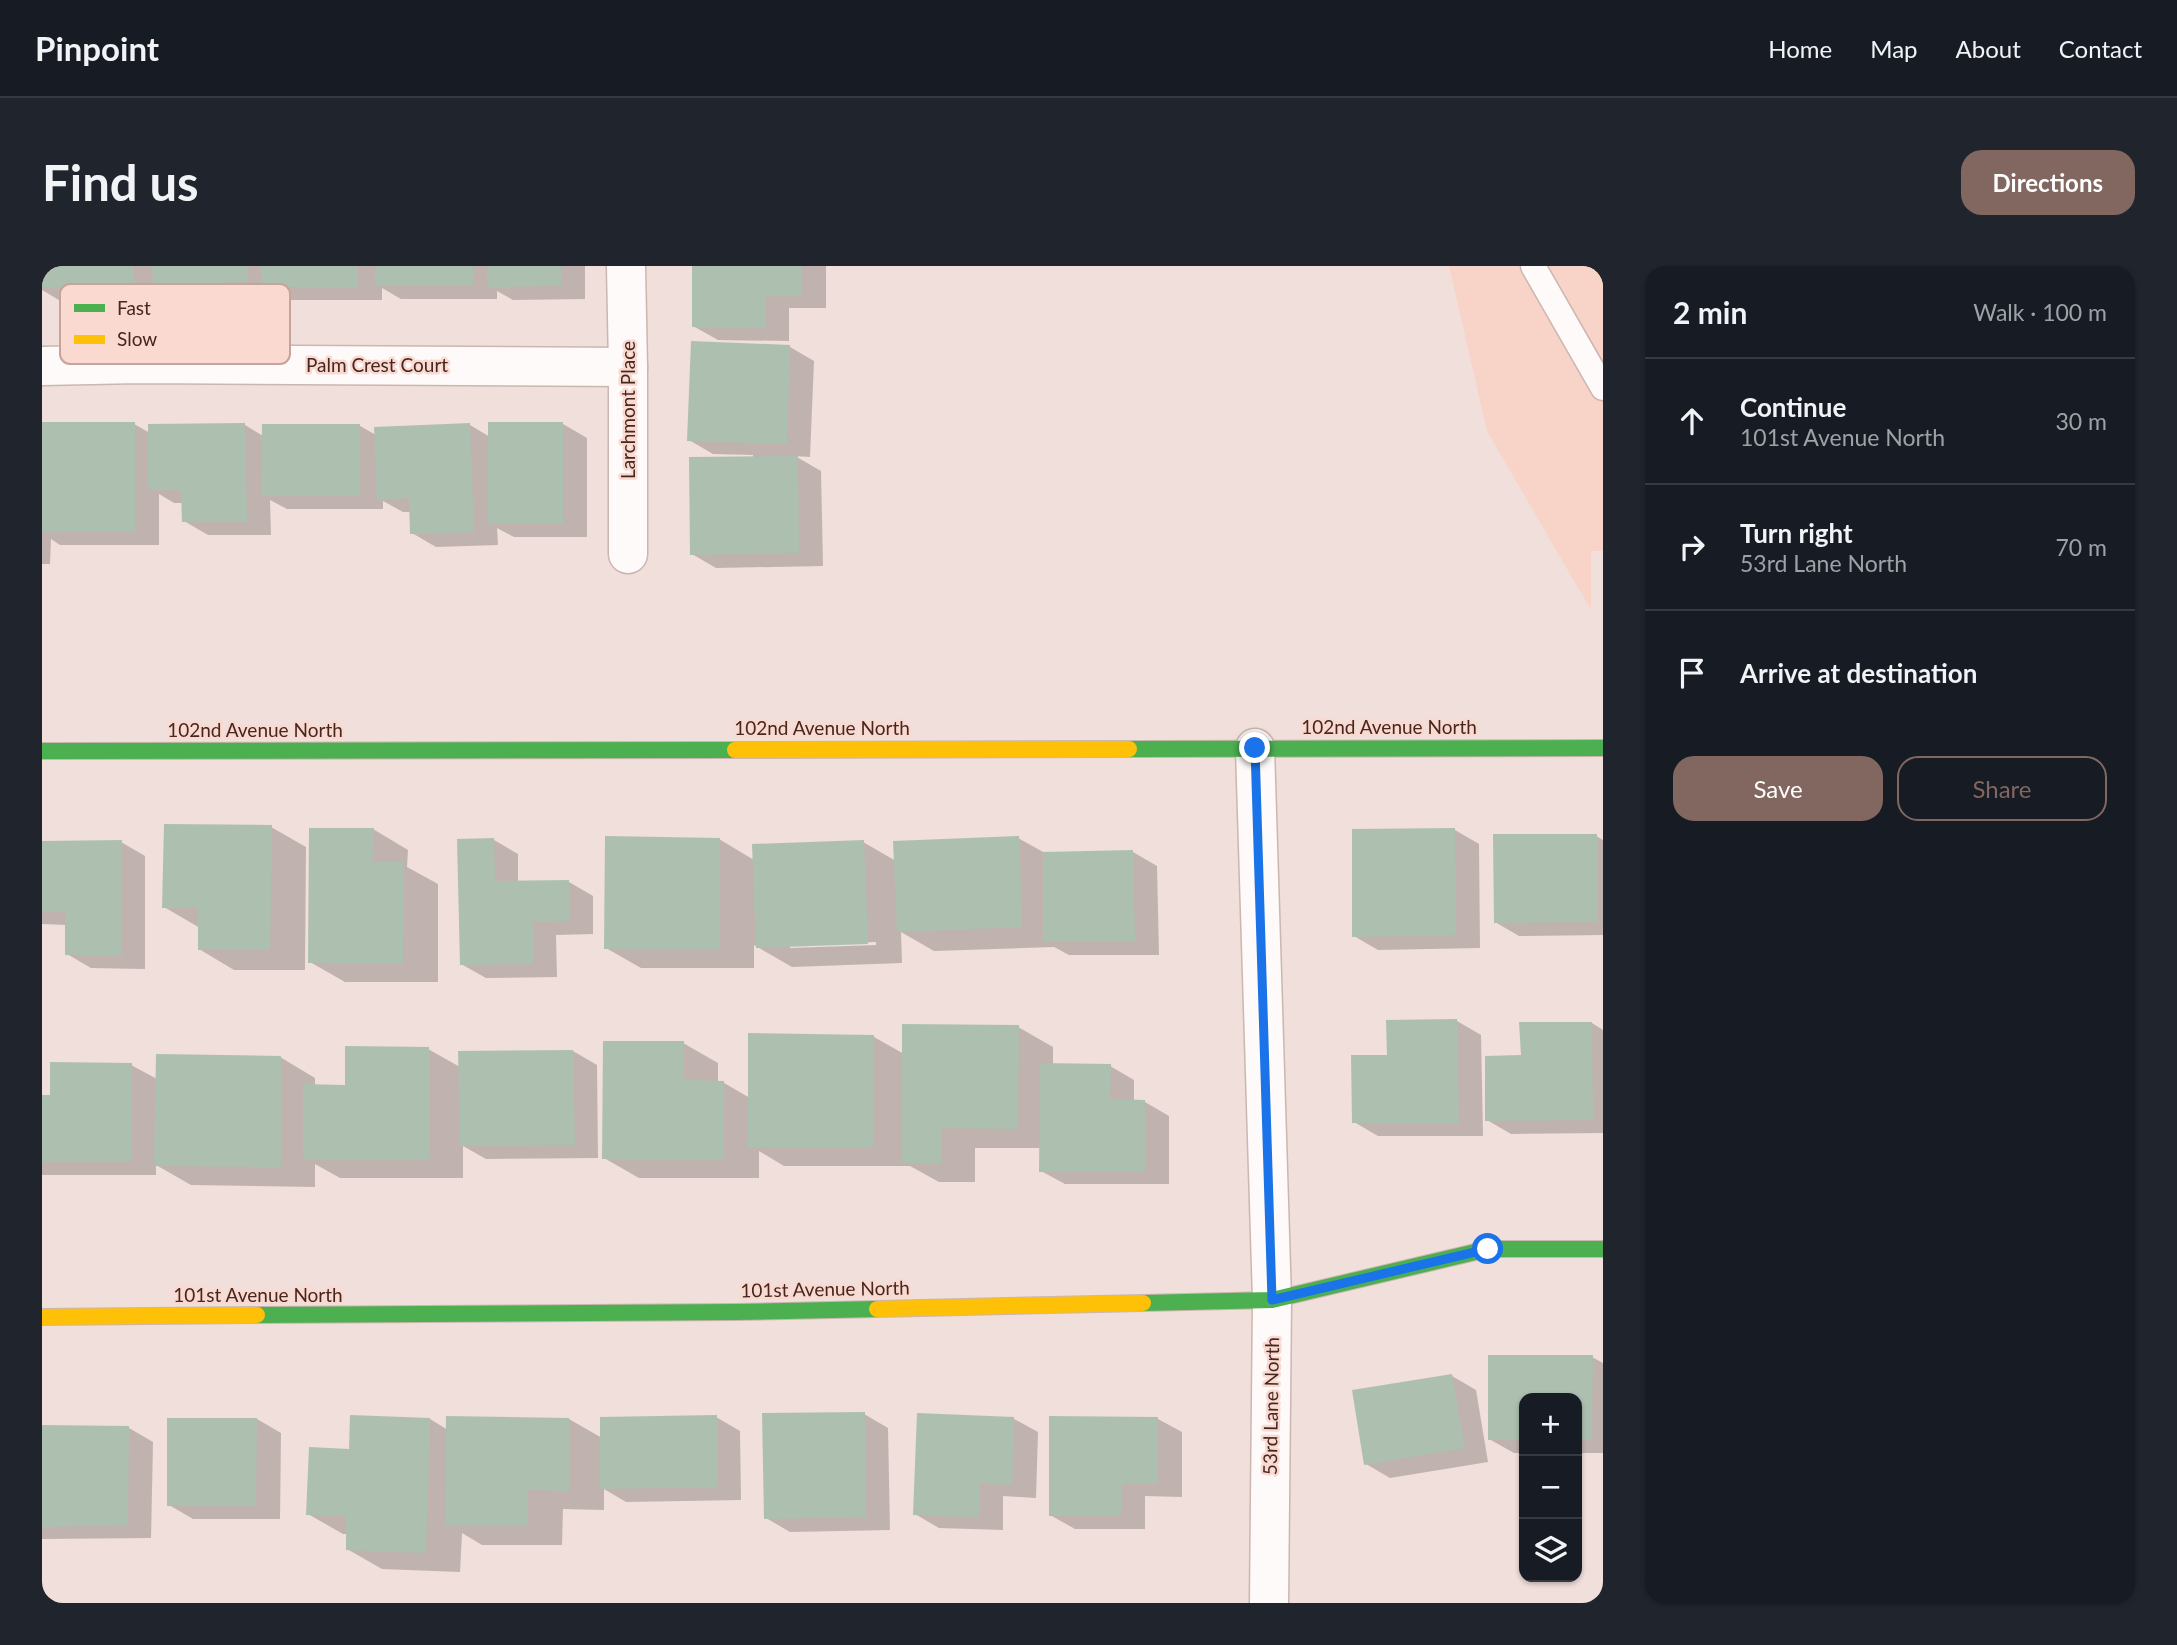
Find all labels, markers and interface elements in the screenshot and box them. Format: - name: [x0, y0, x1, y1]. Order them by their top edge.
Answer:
- text: Pinpoint: [35, 28, 159, 68]
- text: Home: [1768, 34, 1832, 63]
- text: Map: [1870, 34, 1918, 63]
- text: About: [1956, 34, 2021, 63]
- text: Contact: [2059, 34, 2142, 63]
- button: Directions: [1961, 150, 2135, 215]
- text: Find us: [42, 153, 199, 211]
- legend: [60, 284, 290, 364]
- text: 2 min: [1673, 294, 1747, 330]
- text: Fast: [117, 296, 151, 319]
- text: Walk · 100 m: [1973, 298, 2107, 326]
- text: Slow: [117, 327, 157, 350]
- street label: Larchmont Place: [616, 341, 639, 479]
- street label: Palm Crest Court: [306, 353, 448, 376]
- text: Continue: [1740, 391, 1846, 423]
- icon: ahead: [1673, 402, 1711, 440]
- text: 30 m: [2056, 407, 2107, 435]
- text: 101st Avenue North: [1740, 423, 1945, 451]
- text: Turn right: [1740, 517, 1853, 549]
- icon: right: [1673, 528, 1711, 566]
- text: 70 m: [2056, 533, 2107, 561]
- text: 53rd Lane North: [1740, 549, 1907, 577]
- icon: arrive: [1673, 654, 1711, 692]
- text: Arrive at destination: [1740, 657, 1977, 689]
- street label: 102nd Avenue North: [1301, 715, 1477, 738]
- street label: 102nd Avenue North: [734, 716, 910, 739]
- street label: 102nd Avenue North: [167, 718, 343, 741]
- route end: [1239, 732, 1270, 763]
- button: Save: [1673, 756, 1883, 821]
- button: Share: [1897, 756, 2107, 821]
- route start: [1472, 1233, 1503, 1264]
- street label: 101st Avenue North: [740, 1276, 910, 1301]
- street label: 101st Avenue North: [173, 1283, 343, 1306]
- street label: 53rd Lane North: [1258, 1337, 1283, 1475]
- map controls: [1519, 1393, 1582, 1582]
- button: +: [1519, 1393, 1582, 1456]
- button: −: [1519, 1456, 1582, 1519]
- button: layers: [1519, 1519, 1582, 1582]

